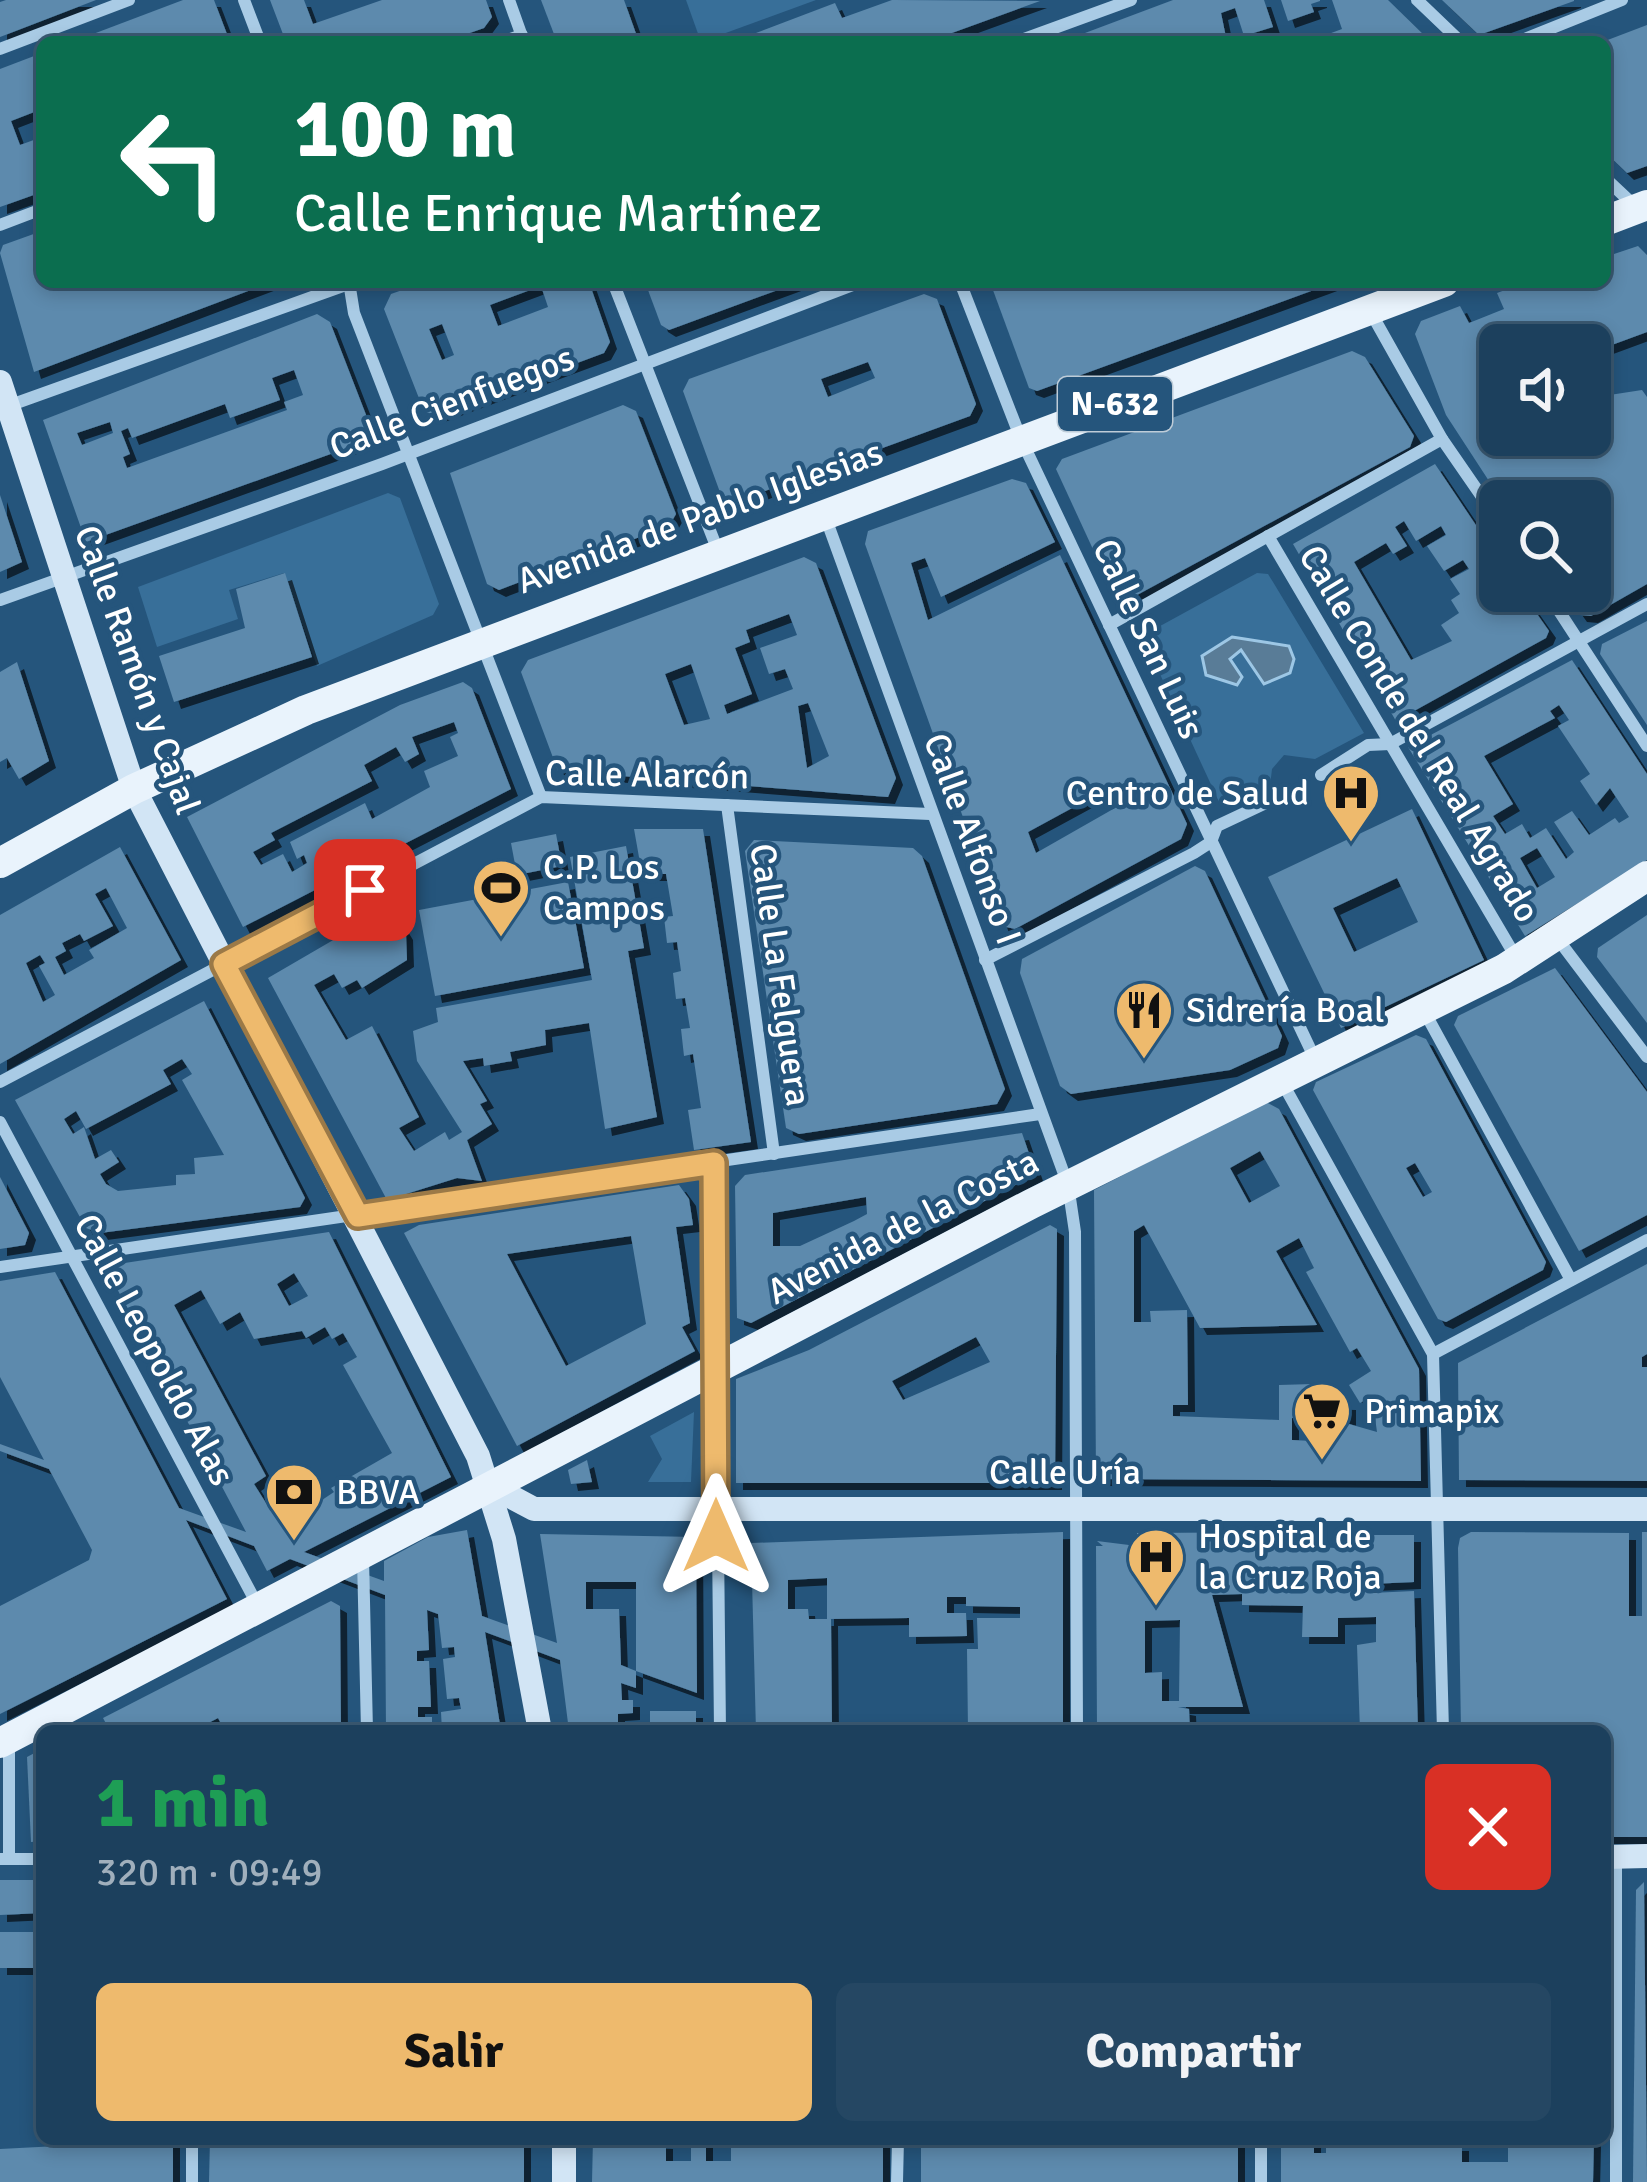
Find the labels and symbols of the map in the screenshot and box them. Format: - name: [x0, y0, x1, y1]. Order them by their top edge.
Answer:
- street label: Calle Cienfuegos: [323, 336, 581, 470]
- road number: N-632: [1058, 377, 1172, 431]
- street label: Avenida de Pablo Iglesias: [511, 430, 889, 604]
- street label: Calle Ramón y Cajal: [64, 519, 210, 821]
- street label: Calle San Luis: [1082, 532, 1214, 746]
- street label: Calle Conde del Real Agrado: [1288, 537, 1550, 931]
- street label: Calle Alfonso I: [913, 727, 1031, 951]
- street label: Calle Alarcón: [544, 751, 750, 799]
- hospital icon: Centro de Salud: [1320, 762, 1382, 844]
- place label: Centro de Salud: [1066, 771, 1309, 816]
- pin: [314, 839, 416, 941]
- street label: Calle La Felguera: [739, 841, 821, 1109]
- place label: C.P. Los Campos: [543, 845, 665, 931]
- sports icon: C.P. Los Campos: [470, 857, 532, 939]
- restaurant icon: Sidrería Boal: [1113, 979, 1175, 1061]
- place label: Sidrería Boal: [1186, 988, 1385, 1033]
- street label: Avenida de la Costa: [760, 1139, 1046, 1315]
- street label: Calle Leopoldo Alas: [64, 1207, 244, 1493]
- supermarket icon: Primapix: [1291, 1380, 1353, 1462]
- place label: Primapix: [1364, 1389, 1500, 1434]
- street label: Calle Uría: [989, 1450, 1141, 1495]
- bank icon: BBVA: [263, 1461, 325, 1543]
- place label: BBVA: [336, 1470, 420, 1515]
- position arrow: [653, 1473, 779, 1599]
- place label: Hospital de la Cruz Roja: [1198, 1514, 1382, 1600]
- hospital icon: Hospital de la Cruz Roja: [1125, 1526, 1187, 1608]

